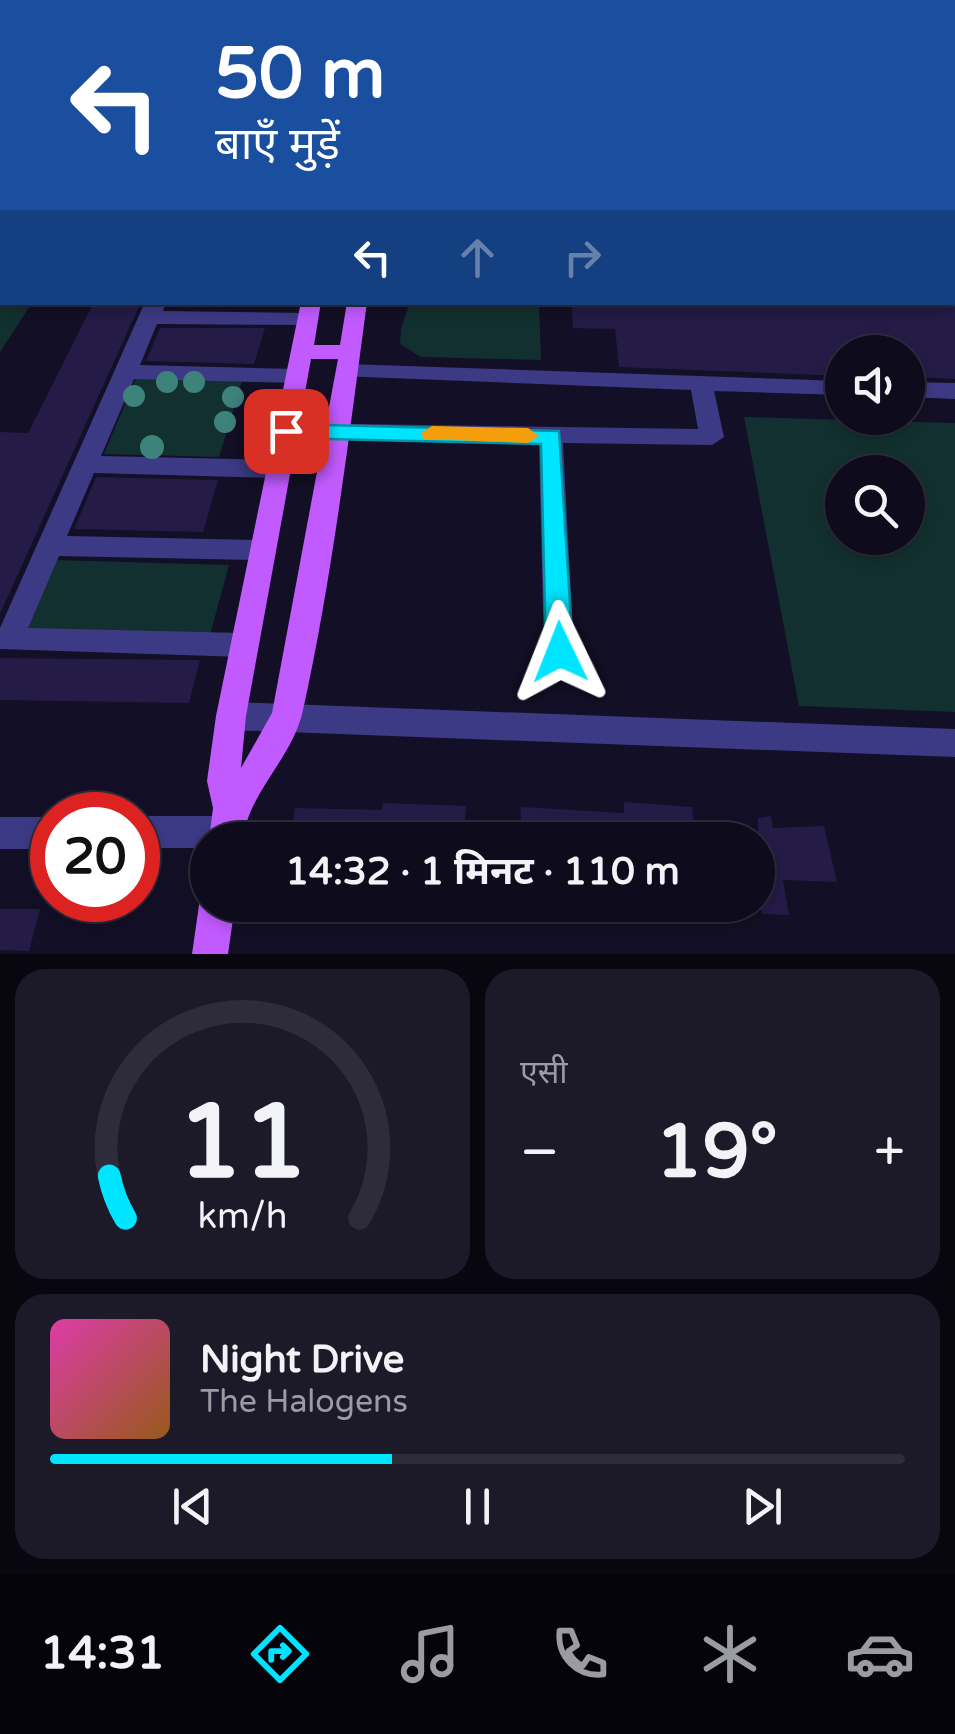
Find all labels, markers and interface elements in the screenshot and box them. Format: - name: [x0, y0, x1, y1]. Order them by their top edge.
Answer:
- text: 50 m: [215, 33, 385, 117]
- icon: left: [50, 40, 180, 170]
- text: बाएँ मुड़ें: [215, 118, 340, 172]
- icon: left: [345, 230, 400, 285]
- icon: ahead: [450, 230, 505, 285]
- icon: right: [555, 230, 610, 285]
- map controls: [825, 335, 925, 555]
- button: sound: [825, 335, 925, 435]
- pin: [244, 389, 329, 474]
- icon: arrive: [259, 404, 314, 459]
- button: search: [825, 455, 925, 555]
- position arrow: [508, 600, 612, 704]
- speed limit sign: 20: [30, 792, 160, 922]
- text: 14:32 · 1 मिनट · 110 m: [285, 849, 680, 895]
- text: एसी: [520, 1054, 568, 1092]
- text: 11: [177, 1081, 308, 1206]
- text: 19°: [655, 1107, 778, 1197]
- text: −: [520, 1120, 559, 1186]
- text: +: [874, 1120, 905, 1186]
- text: km/h: [198, 1195, 287, 1238]
- text: Night Drive: [200, 1337, 404, 1383]
- text: The Halogens: [200, 1383, 408, 1421]
- icon: previous: [165, 1479, 220, 1534]
- icon: pause: [450, 1479, 505, 1534]
- icon: next: [735, 1479, 790, 1534]
- icon: directions: [245, 1619, 315, 1689]
- icon: music: [395, 1619, 465, 1689]
- icon: phone: [545, 1619, 615, 1689]
- icon: climate: [695, 1619, 765, 1689]
- icon: car: [845, 1619, 915, 1689]
- text: 14:31: [40, 1627, 165, 1681]

